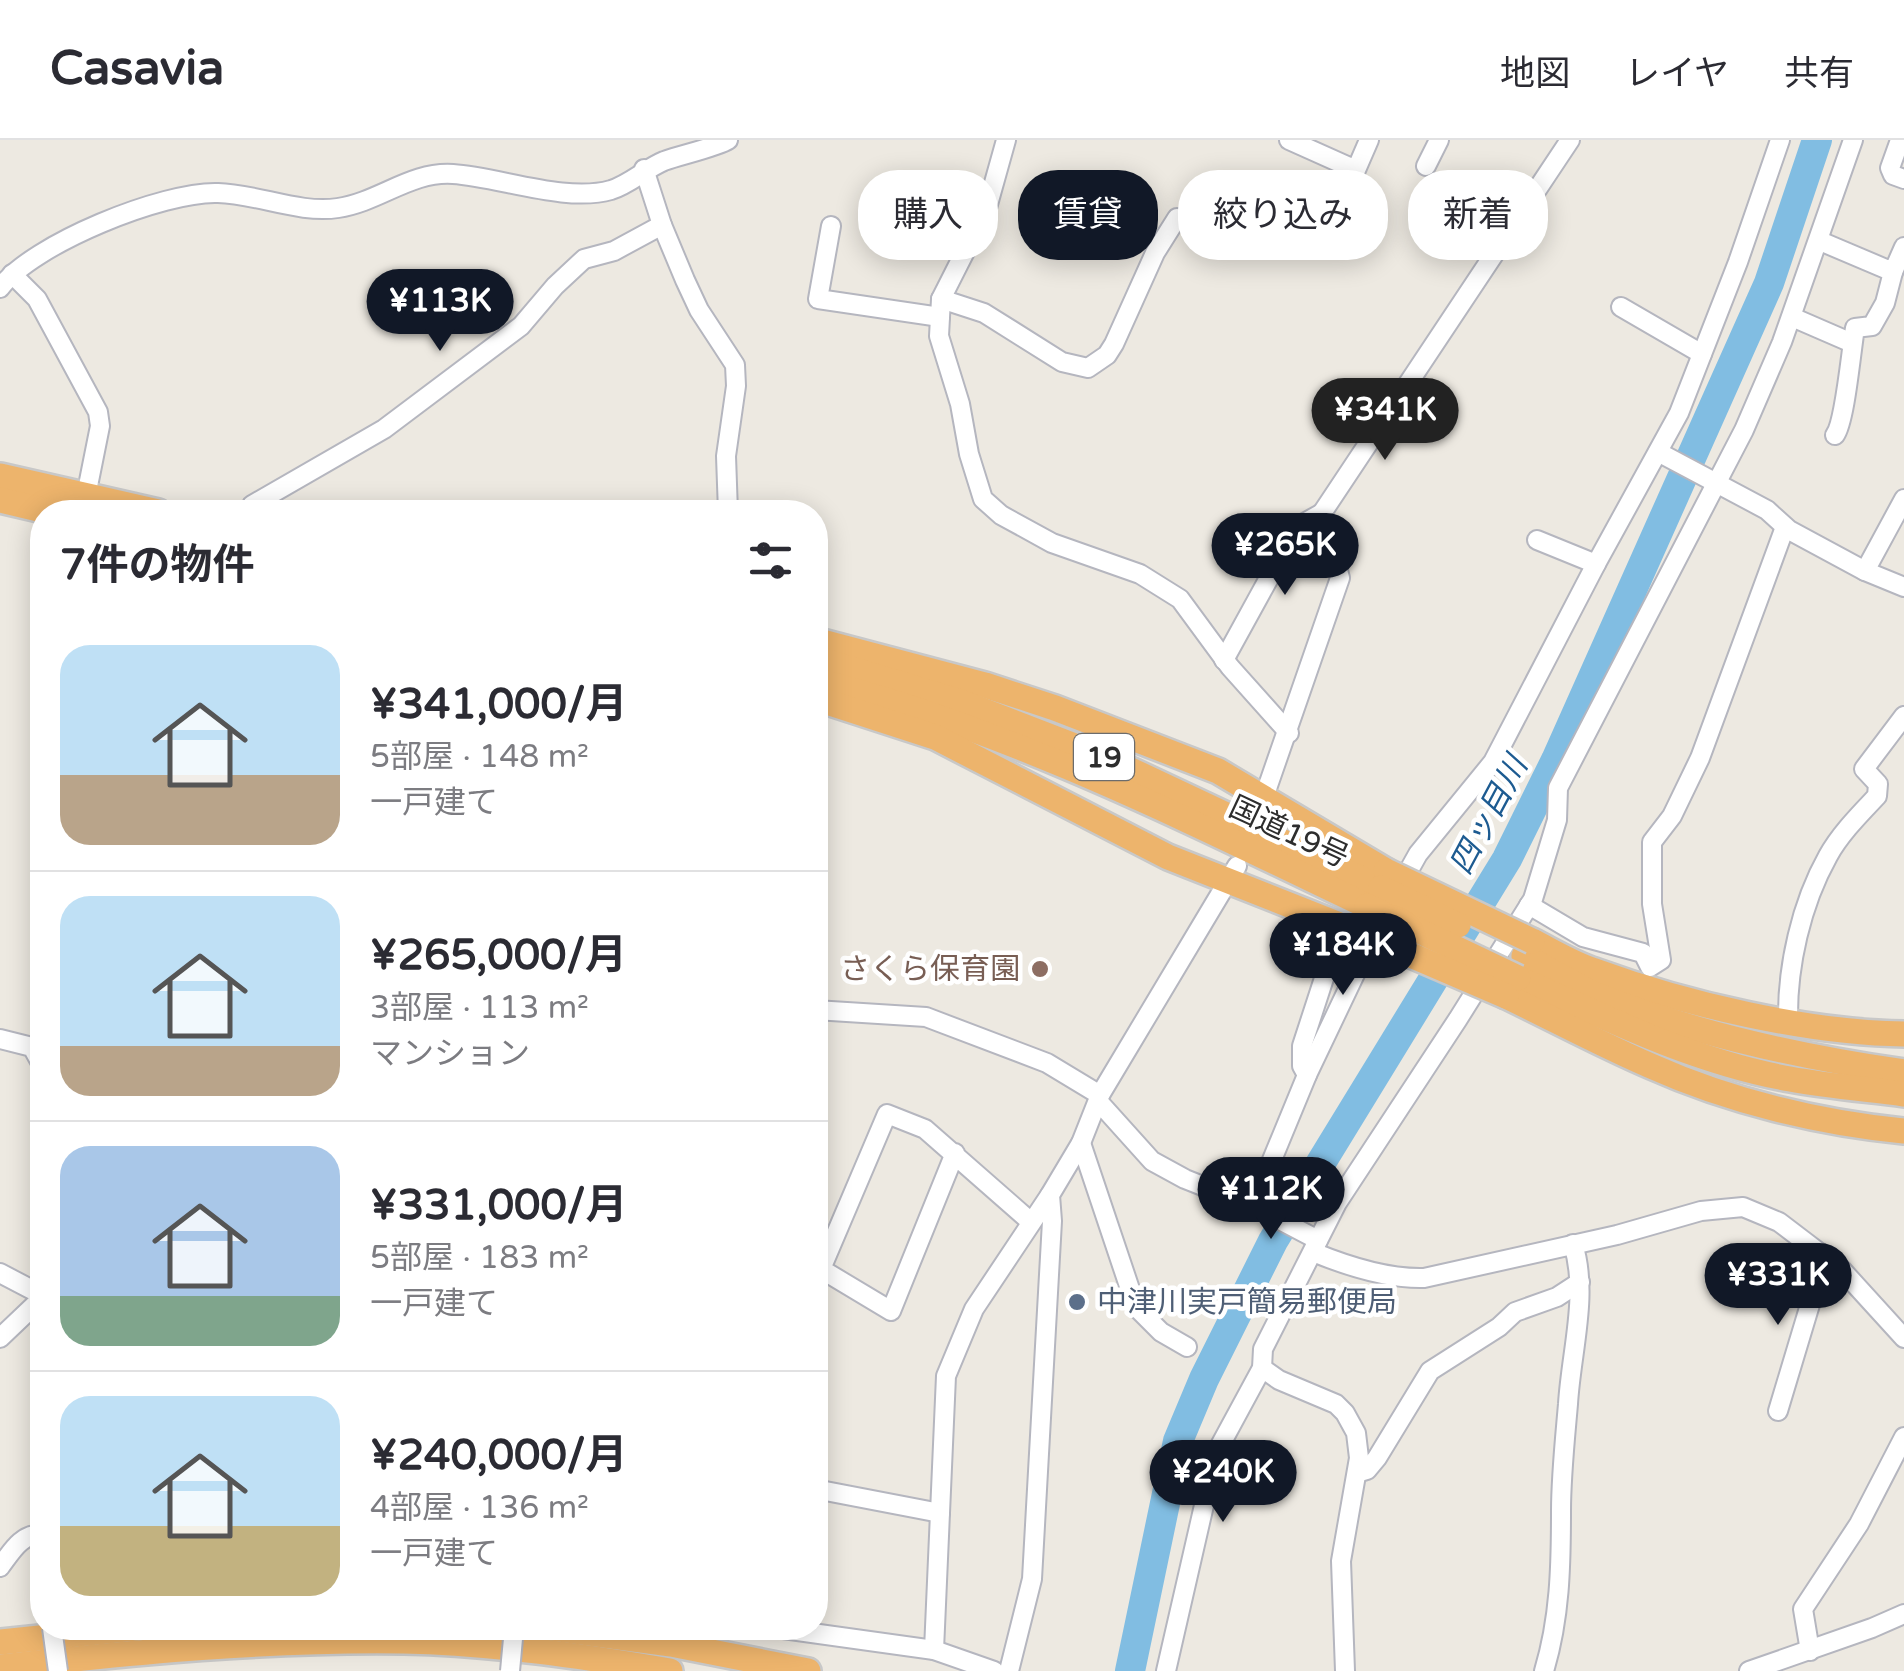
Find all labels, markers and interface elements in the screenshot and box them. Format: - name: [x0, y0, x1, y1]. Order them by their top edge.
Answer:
- text: Casavia: [50, 40, 224, 98]
- text: 地図: [1500, 53, 1570, 95]
- text: レイヤ: [1625, 53, 1729, 95]
- text: 共有: [1784, 53, 1854, 95]
- chip: 購入: [858, 170, 998, 260]
- chip: 賃貸: [1018, 170, 1158, 260]
- chip: 絞り込み: [1178, 170, 1388, 260]
- chip: 新着: [1408, 170, 1548, 260]
- pin: ¥113K: [370, 269, 510, 354]
- text: ¥113K: [389, 282, 491, 320]
- pin: ¥341K: [1315, 378, 1455, 463]
- text: ¥341K: [1334, 391, 1436, 429]
- pin: ¥265K: [1215, 513, 1355, 598]
- text: ¥265K: [1234, 526, 1336, 564]
- icon: filters: [743, 533, 798, 588]
- text: 7件の物件: [60, 540, 254, 591]
- text: ¥341,000/月: [370, 679, 627, 730]
- icon: home: [140, 685, 260, 805]
- road number: 19: [1074, 734, 1134, 780]
- text: 5部屋 · 148 m²: [370, 738, 589, 776]
- water label: 四ッ目川: [1442, 747, 1537, 881]
- text: 一戸建て: [370, 784, 498, 822]
- street label: 国道19号: [1223, 789, 1354, 876]
- pin: ¥184K: [1273, 913, 1413, 998]
- text: ¥184K: [1292, 926, 1394, 964]
- text: ¥265,000/月: [370, 930, 627, 981]
- icon: home: [140, 936, 260, 1056]
- place label: さくら保育園: [840, 951, 1020, 988]
- marker: さくら保育園: [1029, 958, 1051, 980]
- text: 3部屋 · 113 m²: [370, 989, 589, 1027]
- text: マンション: [370, 1035, 530, 1073]
- pin: ¥112K: [1201, 1157, 1341, 1242]
- text: ¥112K: [1220, 1170, 1322, 1208]
- text: ¥331,000/月: [370, 1180, 627, 1231]
- icon: home: [140, 1186, 260, 1306]
- text: 5部屋 · 183 m²: [370, 1239, 589, 1277]
- pin: ¥331K: [1708, 1243, 1848, 1328]
- text: ¥331K: [1727, 1256, 1829, 1294]
- place label: 中津川実戸簡易郵便局: [1097, 1284, 1397, 1321]
- text: 一戸建て: [370, 1285, 498, 1323]
- marker: 中津川実戸簡易郵便局: [1066, 1291, 1088, 1313]
- text: ¥240,000/月: [370, 1430, 627, 1481]
- icon: home: [140, 1436, 260, 1556]
- pin: ¥240K: [1153, 1440, 1293, 1525]
- text: ¥240K: [1172, 1453, 1274, 1491]
- text: 4部屋 · 136 m²: [370, 1489, 589, 1527]
- text: 一戸建て: [370, 1535, 498, 1573]

